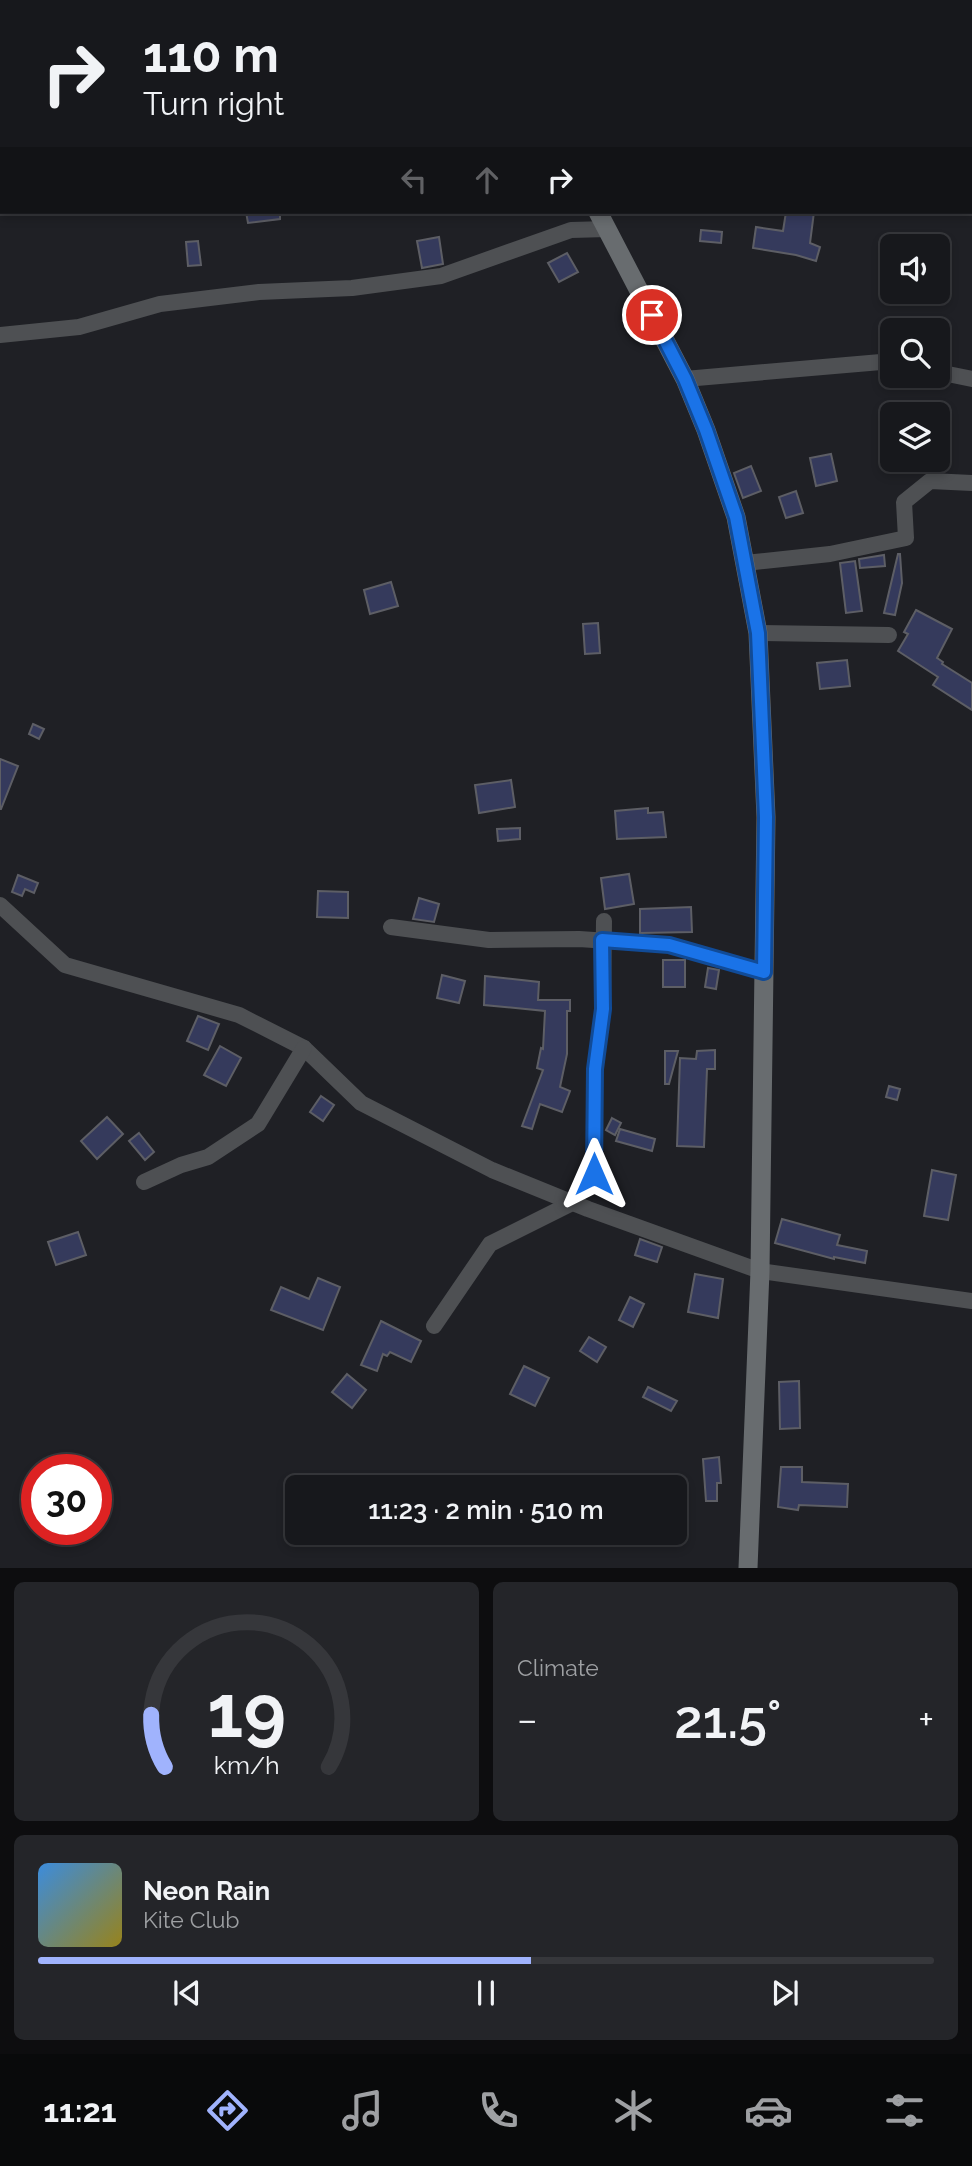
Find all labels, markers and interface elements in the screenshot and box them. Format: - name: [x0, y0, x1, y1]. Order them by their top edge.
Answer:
- text: 110 m: [143, 26, 279, 83]
- icon: right: [28, 28, 119, 119]
- text: Turn right: [143, 85, 284, 122]
- icon: left: [395, 161, 433, 199]
- icon: ahead: [468, 161, 506, 199]
- icon: right: [541, 161, 579, 199]
- map controls: [880, 234, 950, 472]
- button: sound: [880, 234, 950, 304]
- pin: [622, 285, 682, 345]
- icon: arrive: [633, 296, 671, 334]
- button: search: [880, 318, 950, 388]
- button: layers: [880, 402, 950, 472]
- position arrow: [557, 1137, 631, 1211]
- speed limit sign: 30: [21, 1454, 112, 1545]
- text: 11:23 · 2 min · 510 m: [368, 1495, 604, 1525]
- text: Climate: [517, 1654, 599, 1681]
- text: 19: [207, 1670, 286, 1755]
- text: 21.5°: [674, 1689, 781, 1750]
- text: −: [517, 1697, 537, 1742]
- text: +: [918, 1697, 934, 1742]
- text: km/h: [214, 1750, 279, 1780]
- text: Neon Rain: [143, 1876, 270, 1906]
- text: Kite Club: [143, 1906, 240, 1933]
- icon: previous: [168, 1974, 206, 2012]
- icon: pause: [467, 1974, 505, 2012]
- icon: next: [766, 1974, 804, 2012]
- icon: directions: [203, 2086, 252, 2135]
- icon: music: [338, 2086, 387, 2135]
- icon: phone: [474, 2086, 523, 2135]
- icon: climate: [609, 2086, 658, 2135]
- icon: car: [744, 2086, 793, 2135]
- icon: filters: [880, 2086, 929, 2135]
- text: 11:21: [43, 2092, 117, 2129]

